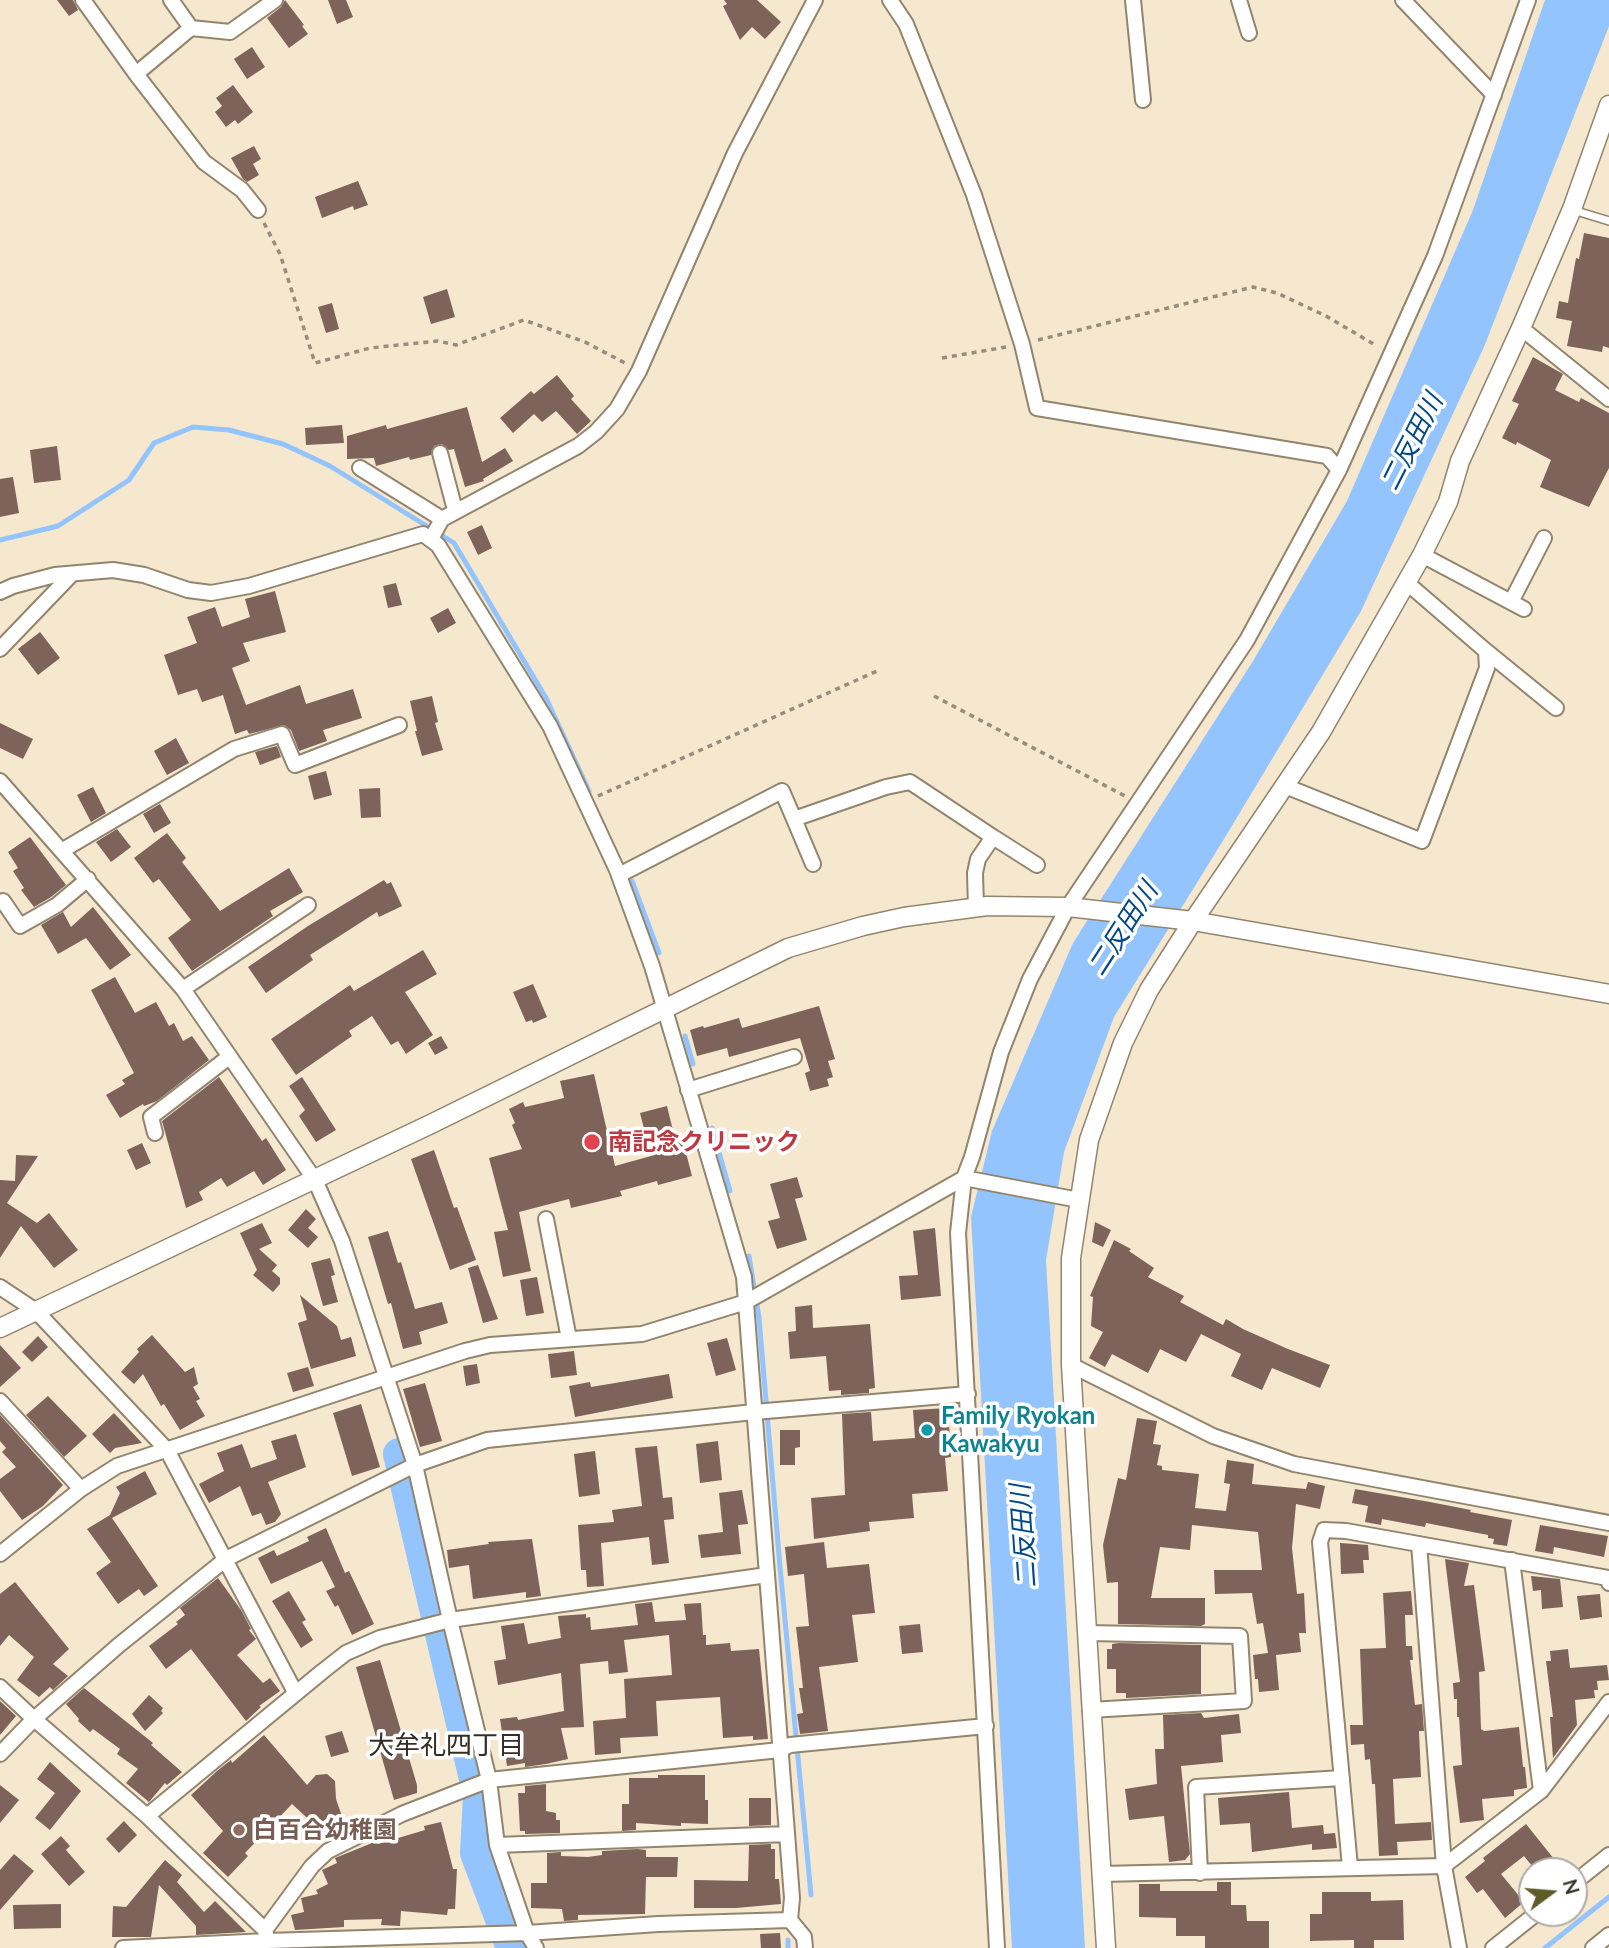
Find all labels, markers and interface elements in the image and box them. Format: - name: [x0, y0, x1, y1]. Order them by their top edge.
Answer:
- water label: 二反田川: [1374, 389, 1450, 495]
- water label: 二反田川: [1082, 877, 1164, 981]
- place label: 南記念クリニック: [608, 1128, 800, 1156]
- marker: 南記念クリニック: [582, 1132, 602, 1152]
- place label: Family Ryokan Kawakyu: [941, 1402, 1095, 1458]
- marker: Family Ryokan Kawakyu: [919, 1422, 935, 1438]
- water label: 二反田川: [1005, 1483, 1043, 1589]
- district label: 大牟礼四丁目: [368, 1730, 524, 1762]
- place label: 白百合幼稚園: [253, 1816, 397, 1844]
- marker: 白百合幼稚園: [231, 1822, 247, 1838]
- north arrow: [1518, 1857, 1588, 1927]
- text: N: [1559, 1876, 1585, 1897]

